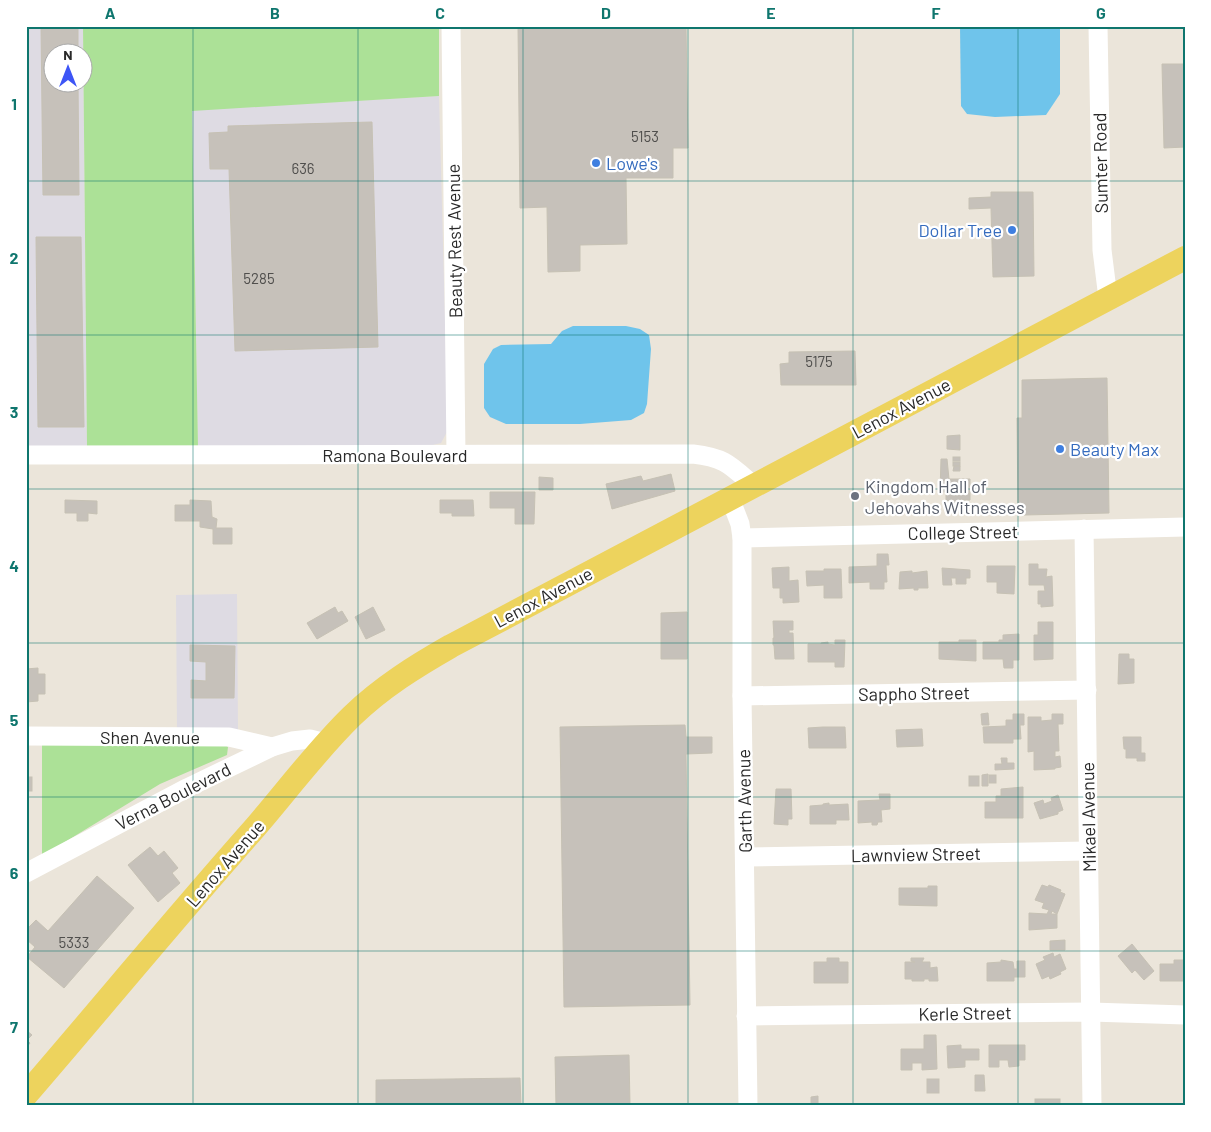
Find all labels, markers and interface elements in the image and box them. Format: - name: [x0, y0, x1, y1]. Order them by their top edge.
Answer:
- text: A: [105, 3, 116, 22]
- text: B: [270, 3, 280, 22]
- text: C: [435, 3, 445, 22]
- text: D: [601, 3, 611, 22]
- text: E: [766, 3, 776, 22]
- text: F: [932, 3, 941, 22]
- text: G: [1096, 3, 1106, 22]
- north arrow: [42, 42, 92, 92]
- text: N: [63, 46, 73, 63]
- text: 1: [11, 94, 17, 113]
- street label: Sumter Road: [1088, 112, 1112, 214]
- house number: 5153: [631, 127, 659, 145]
- place label: Lowe's: [606, 152, 658, 174]
- marker: Lowe's: [590, 157, 602, 169]
- house number: 636: [291, 159, 315, 177]
- street label: Beauty Rest Avenue: [442, 164, 466, 318]
- place label: Dollar Tree: [918, 219, 1002, 241]
- marker: Dollar Tree: [1006, 224, 1018, 236]
- text: 2: [10, 248, 19, 267]
- house number: 5285: [243, 269, 275, 287]
- house number: 5175: [805, 352, 833, 370]
- street label: Lenox Avenue: [848, 373, 954, 443]
- text: 3: [10, 402, 18, 421]
- place label: Beauty Max: [1070, 438, 1159, 460]
- marker: Beauty Max: [1054, 443, 1066, 455]
- street label: Ramona Boulevard: [322, 444, 468, 466]
- place label: Kingdom Hall of Jehovahs Witnesses: [865, 475, 1025, 518]
- marker: Kingdom Hall of Jehovahs Witnesses: [849, 490, 861, 502]
- street label: College Street: [908, 520, 1018, 544]
- text: 4: [9, 556, 19, 575]
- street label: Lenox Avenue: [490, 562, 596, 632]
- street label: Sappho Street: [858, 681, 970, 705]
- text: 5: [10, 710, 19, 729]
- street label: Shen Avenue: [100, 726, 200, 748]
- street label: Garth Avenue: [732, 749, 756, 853]
- street label: Verna Boulevard: [112, 757, 234, 835]
- street label: Mikael Avenue: [1076, 762, 1100, 872]
- street label: Lenox Avenue: [181, 815, 269, 911]
- street label: Lawnview Street: [851, 842, 981, 866]
- text: 6: [10, 863, 19, 882]
- house number: 5333: [59, 933, 89, 951]
- street label: Kerle Street: [918, 1001, 1012, 1025]
- text: 7: [10, 1017, 18, 1036]

